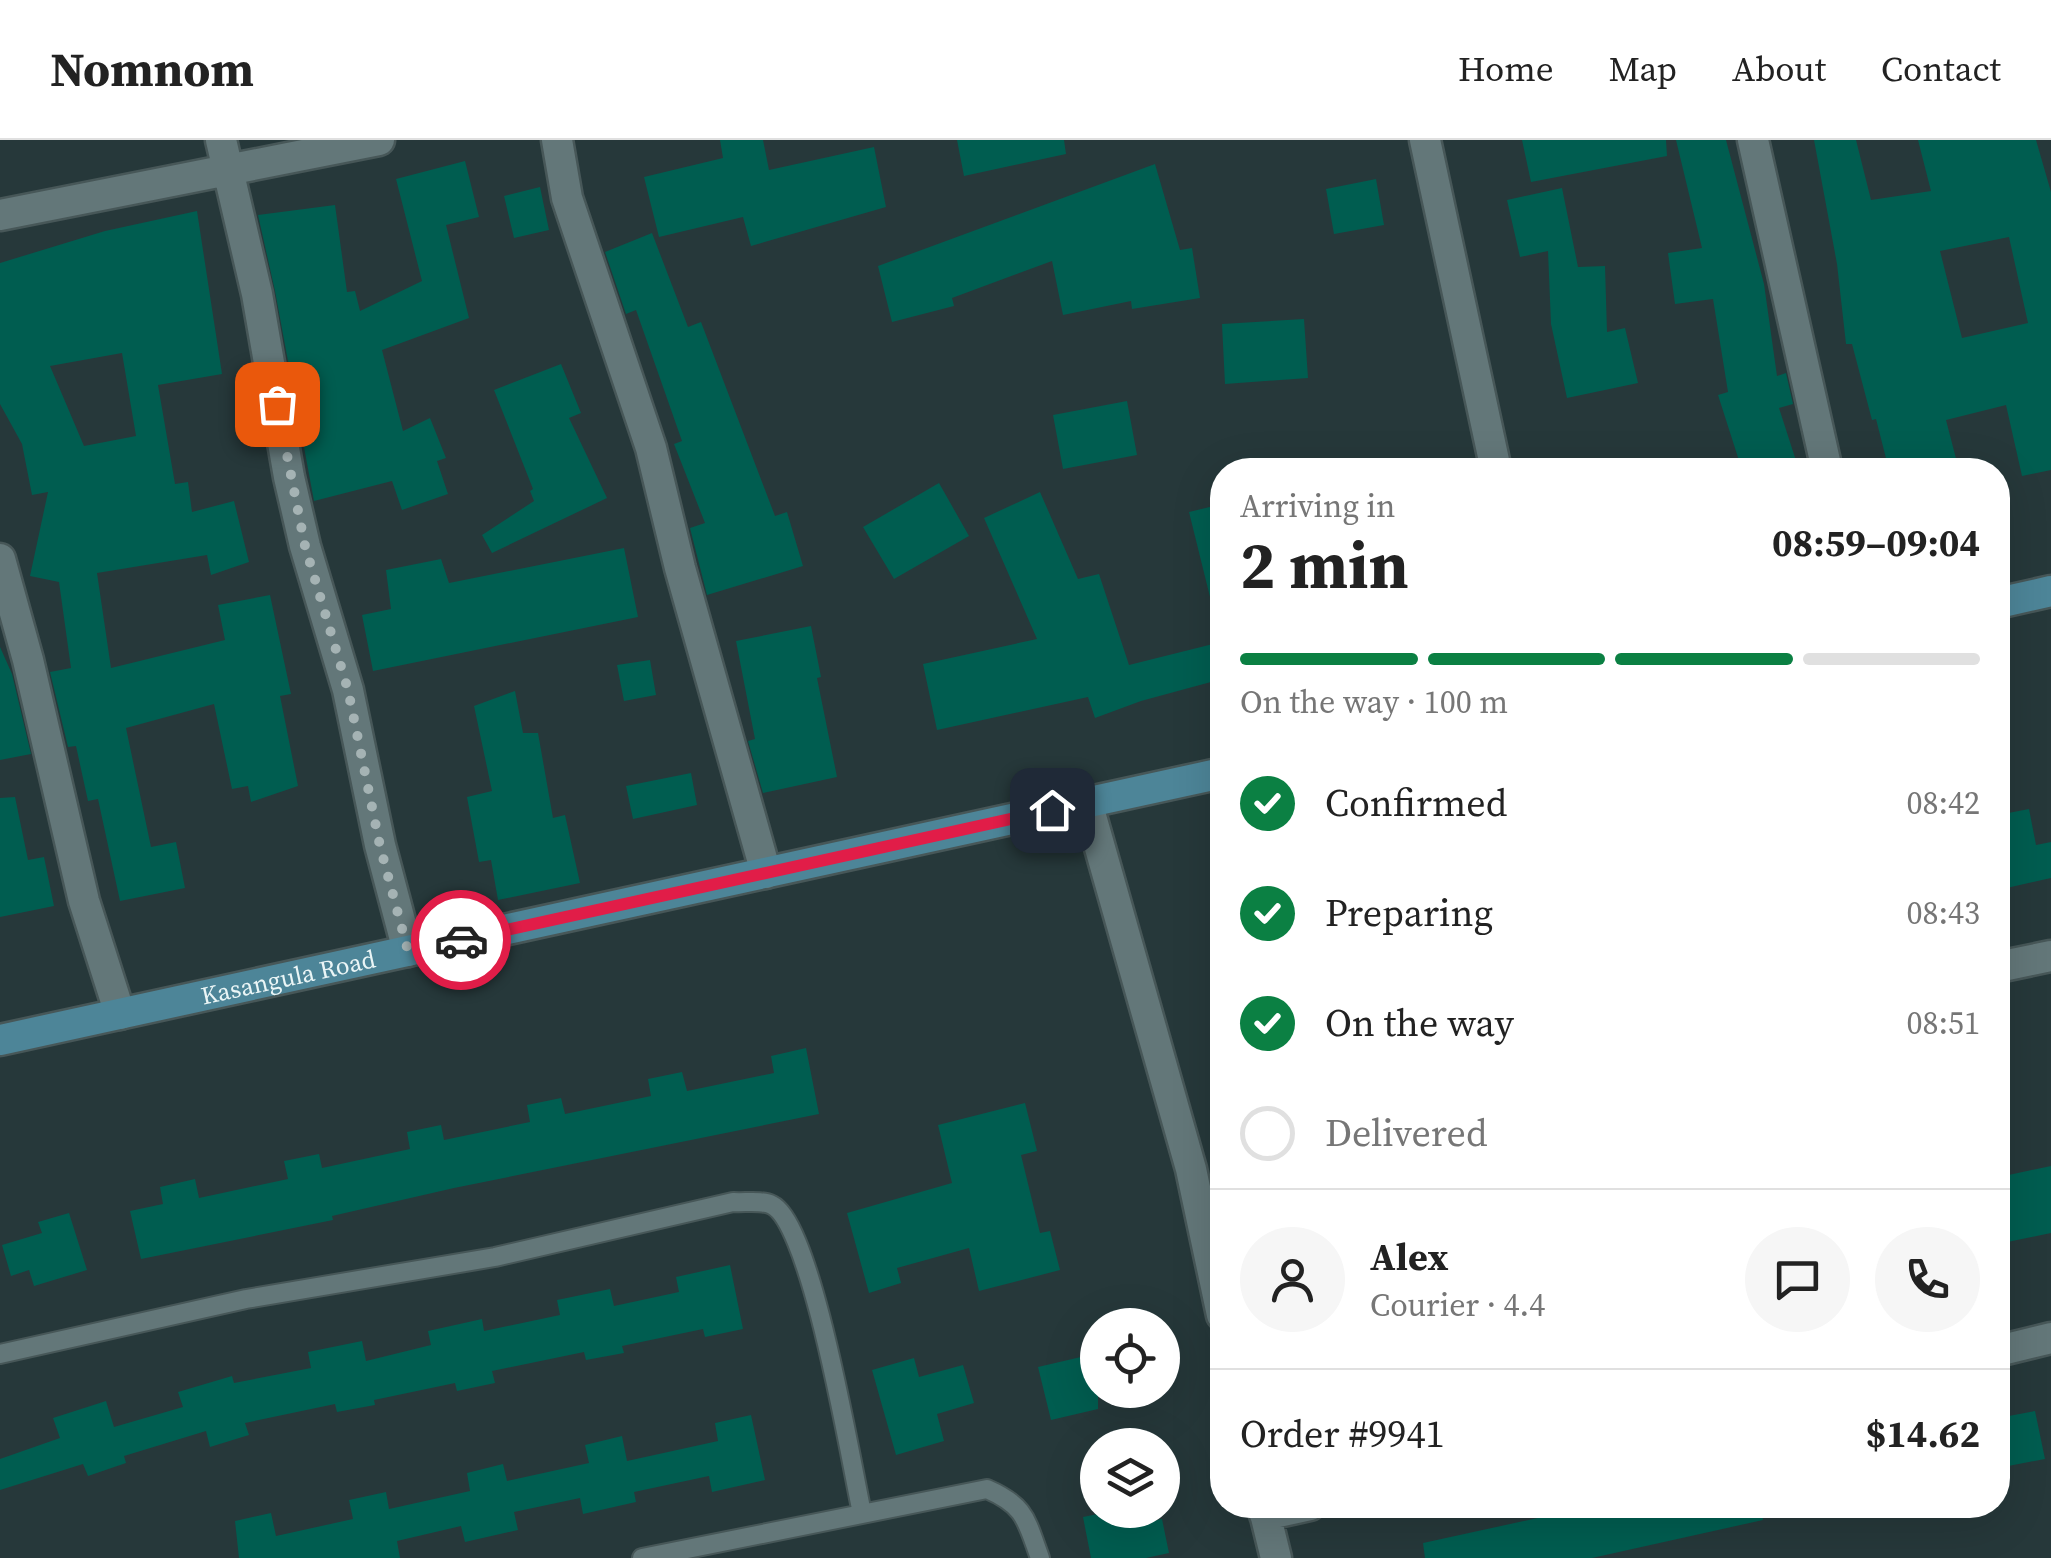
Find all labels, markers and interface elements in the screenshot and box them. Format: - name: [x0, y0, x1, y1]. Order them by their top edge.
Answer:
- text: Nomnom: [50, 36, 254, 102]
- text: Home: [1458, 45, 1554, 93]
- text: Map: [1609, 45, 1677, 93]
- text: About: [1732, 45, 1826, 93]
- text: Contact: [1881, 45, 2001, 93]
- pin: [235, 362, 320, 447]
- icon: bag: [250, 377, 305, 432]
- text: Arriving in: [1240, 484, 1395, 528]
- text: 08:59–09:04: [1772, 517, 1980, 569]
- text: 2 min: [1240, 521, 1409, 610]
- text: On the way · 100 m: [1240, 680, 1508, 724]
- pin: [1010, 768, 1095, 853]
- icon: check: [1240, 776, 1295, 831]
- text: Confirmed: [1325, 777, 1507, 829]
- text: 08:42: [1906, 781, 1980, 825]
- icon: home: [1025, 783, 1080, 838]
- icon: check: [1240, 886, 1295, 941]
- text: Preparing: [1325, 887, 1493, 939]
- courier: [411, 890, 511, 990]
- text: 08:43: [1906, 891, 1980, 935]
- icon: car: [434, 913, 489, 968]
- street label: Kasangula Road: [198, 941, 379, 1013]
- icon: check: [1240, 996, 1295, 1051]
- text: On the way: [1325, 997, 1514, 1049]
- text: 08:51: [1906, 1001, 1980, 1045]
- text: Delivered: [1325, 1107, 1488, 1159]
- button: person: [1240, 1227, 1345, 1332]
- button: chat: [1745, 1227, 1850, 1332]
- button: phone: [1875, 1227, 1980, 1332]
- text: Alex: [1370, 1231, 1448, 1283]
- text: Courier · 4.4: [1370, 1283, 1545, 1327]
- map controls: [1080, 1308, 1180, 1528]
- button: locate: [1080, 1308, 1180, 1408]
- text: Order #9941: [1240, 1408, 1444, 1460]
- text: $14.62: [1866, 1408, 1980, 1460]
- button: layers: [1080, 1428, 1180, 1528]

